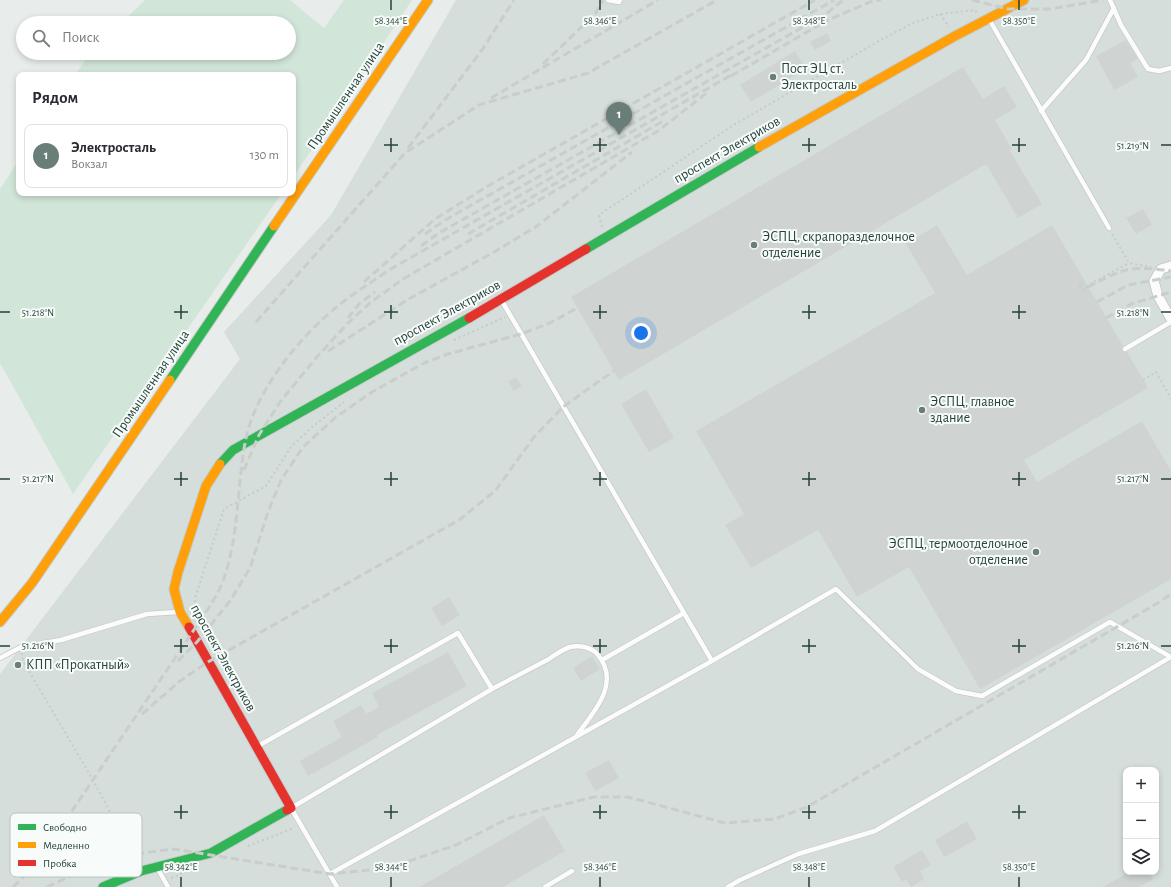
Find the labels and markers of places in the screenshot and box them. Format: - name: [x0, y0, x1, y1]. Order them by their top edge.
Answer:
- place label: Пост ЭЦ ст. Электросталь: [781, 62, 857, 92]
- marker: Пост ЭЦ ст. Электросталь: [768, 72, 778, 82]
- pin: 1: [606, 102, 632, 135]
- place label: ЭСПЦ, скрапоразделочное отделение: [762, 230, 915, 260]
- marker: ЭСПЦ, скрапоразделочное отделение: [749, 240, 759, 250]
- place label: ЭСПЦ, главное здание: [930, 395, 1014, 425]
- marker: ЭСПЦ, главное здание: [917, 405, 927, 415]
- place label: ЭСПЦ, термоотделочное отделение: [889, 537, 1028, 567]
- marker: ЭСПЦ, термоотделочное отделение: [1031, 547, 1041, 557]
- place label: КПП «Прокатный»: [26, 658, 130, 672]
- marker: КПП «Прокатный»: [13, 660, 23, 670]

